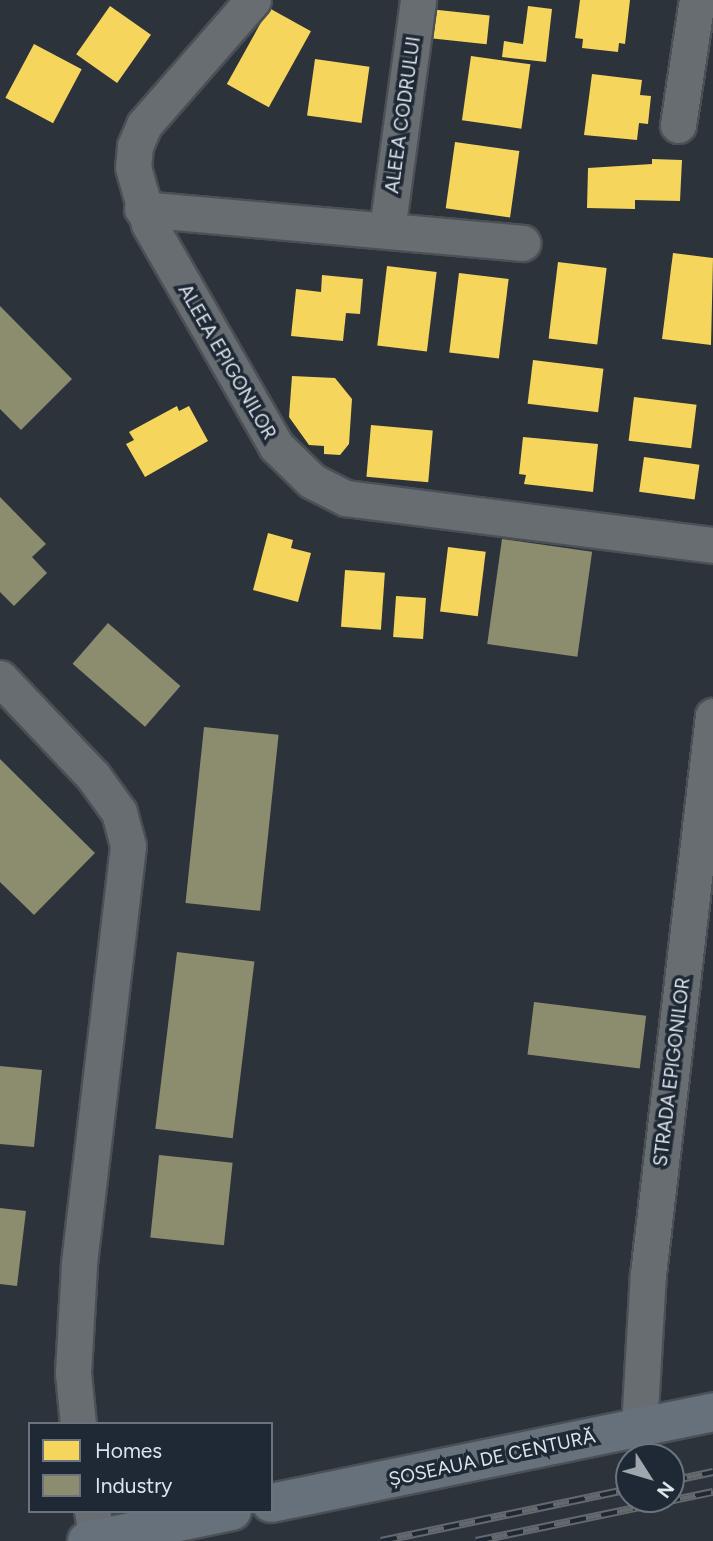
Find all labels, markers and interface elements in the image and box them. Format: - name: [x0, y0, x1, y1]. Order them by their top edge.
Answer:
- street label: ALEEA CODRULUI: [381, 35, 425, 195]
- street label: ALEEA EPIGONILOR: [173, 280, 281, 444]
- street label: STRADA EPIGONILOR: [649, 976, 695, 1168]
- legend: [28, 1422, 273, 1513]
- street label: ȘOSEAUA DE CENTURĂ: [387, 1425, 597, 1491]
- text: Homes: [95, 1438, 162, 1463]
- north arrow: [615, 1443, 685, 1513]
- text: Industry: [95, 1473, 172, 1498]
- text: N: [652, 1477, 679, 1503]

